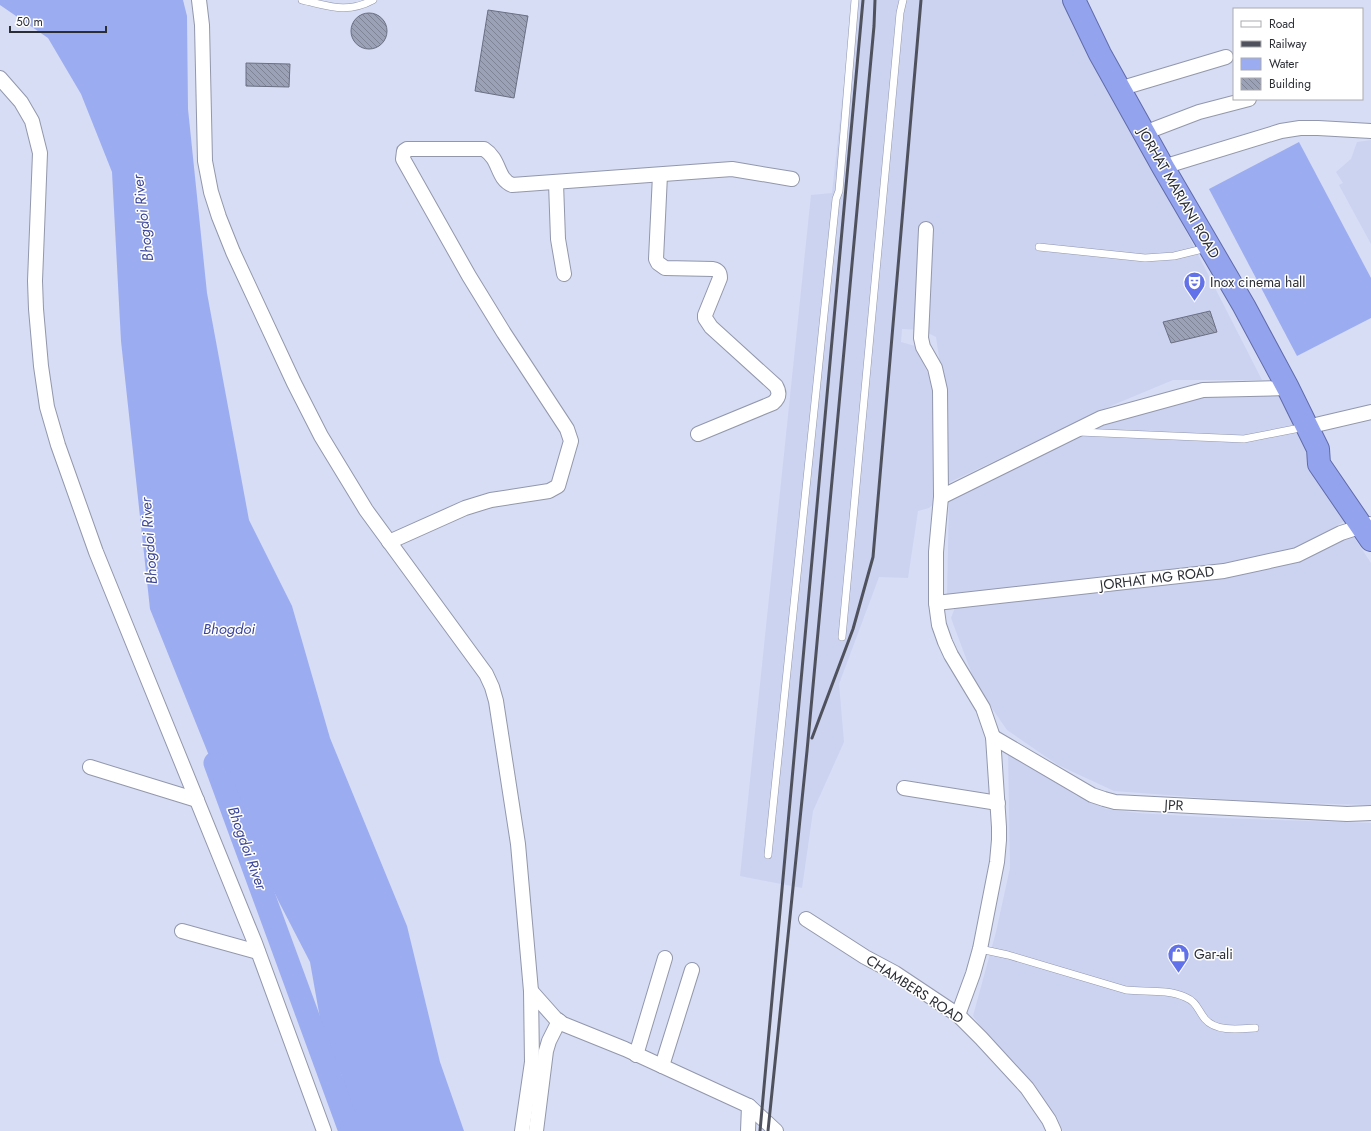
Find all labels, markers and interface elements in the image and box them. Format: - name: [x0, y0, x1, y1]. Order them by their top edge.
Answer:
- scale bar: [10, 8, 106, 34]
- legend: [1233, 8, 1363, 100]
- text: 50 m: [16, 13, 43, 31]
- text: Road: [1269, 15, 1295, 33]
- text: Railway: [1269, 35, 1307, 53]
- text: Water: [1269, 55, 1300, 73]
- text: Building: [1269, 75, 1311, 93]
- street label: JORHAT MARIANI ROAD: [1132, 122, 1225, 262]
- water label: Bhogdoi River: [127, 172, 159, 263]
- theatre icon: Inox cinema hall: [1181, 269, 1207, 302]
- place label: Inox cinema hall: [1210, 272, 1306, 292]
- water label: Bhogdoi River: [135, 496, 163, 585]
- street label: JORHAT MG ROAD: [1097, 561, 1215, 595]
- water label: Bhogdoi: [203, 618, 255, 640]
- street label: JPR: [1162, 794, 1184, 815]
- water label: Bhogdoi River: [222, 803, 273, 894]
- shop icon: Gar-ali: [1165, 941, 1191, 974]
- place label: Gar-ali: [1194, 944, 1233, 964]
- street label: CHAMBERS ROAD: [862, 950, 968, 1028]

